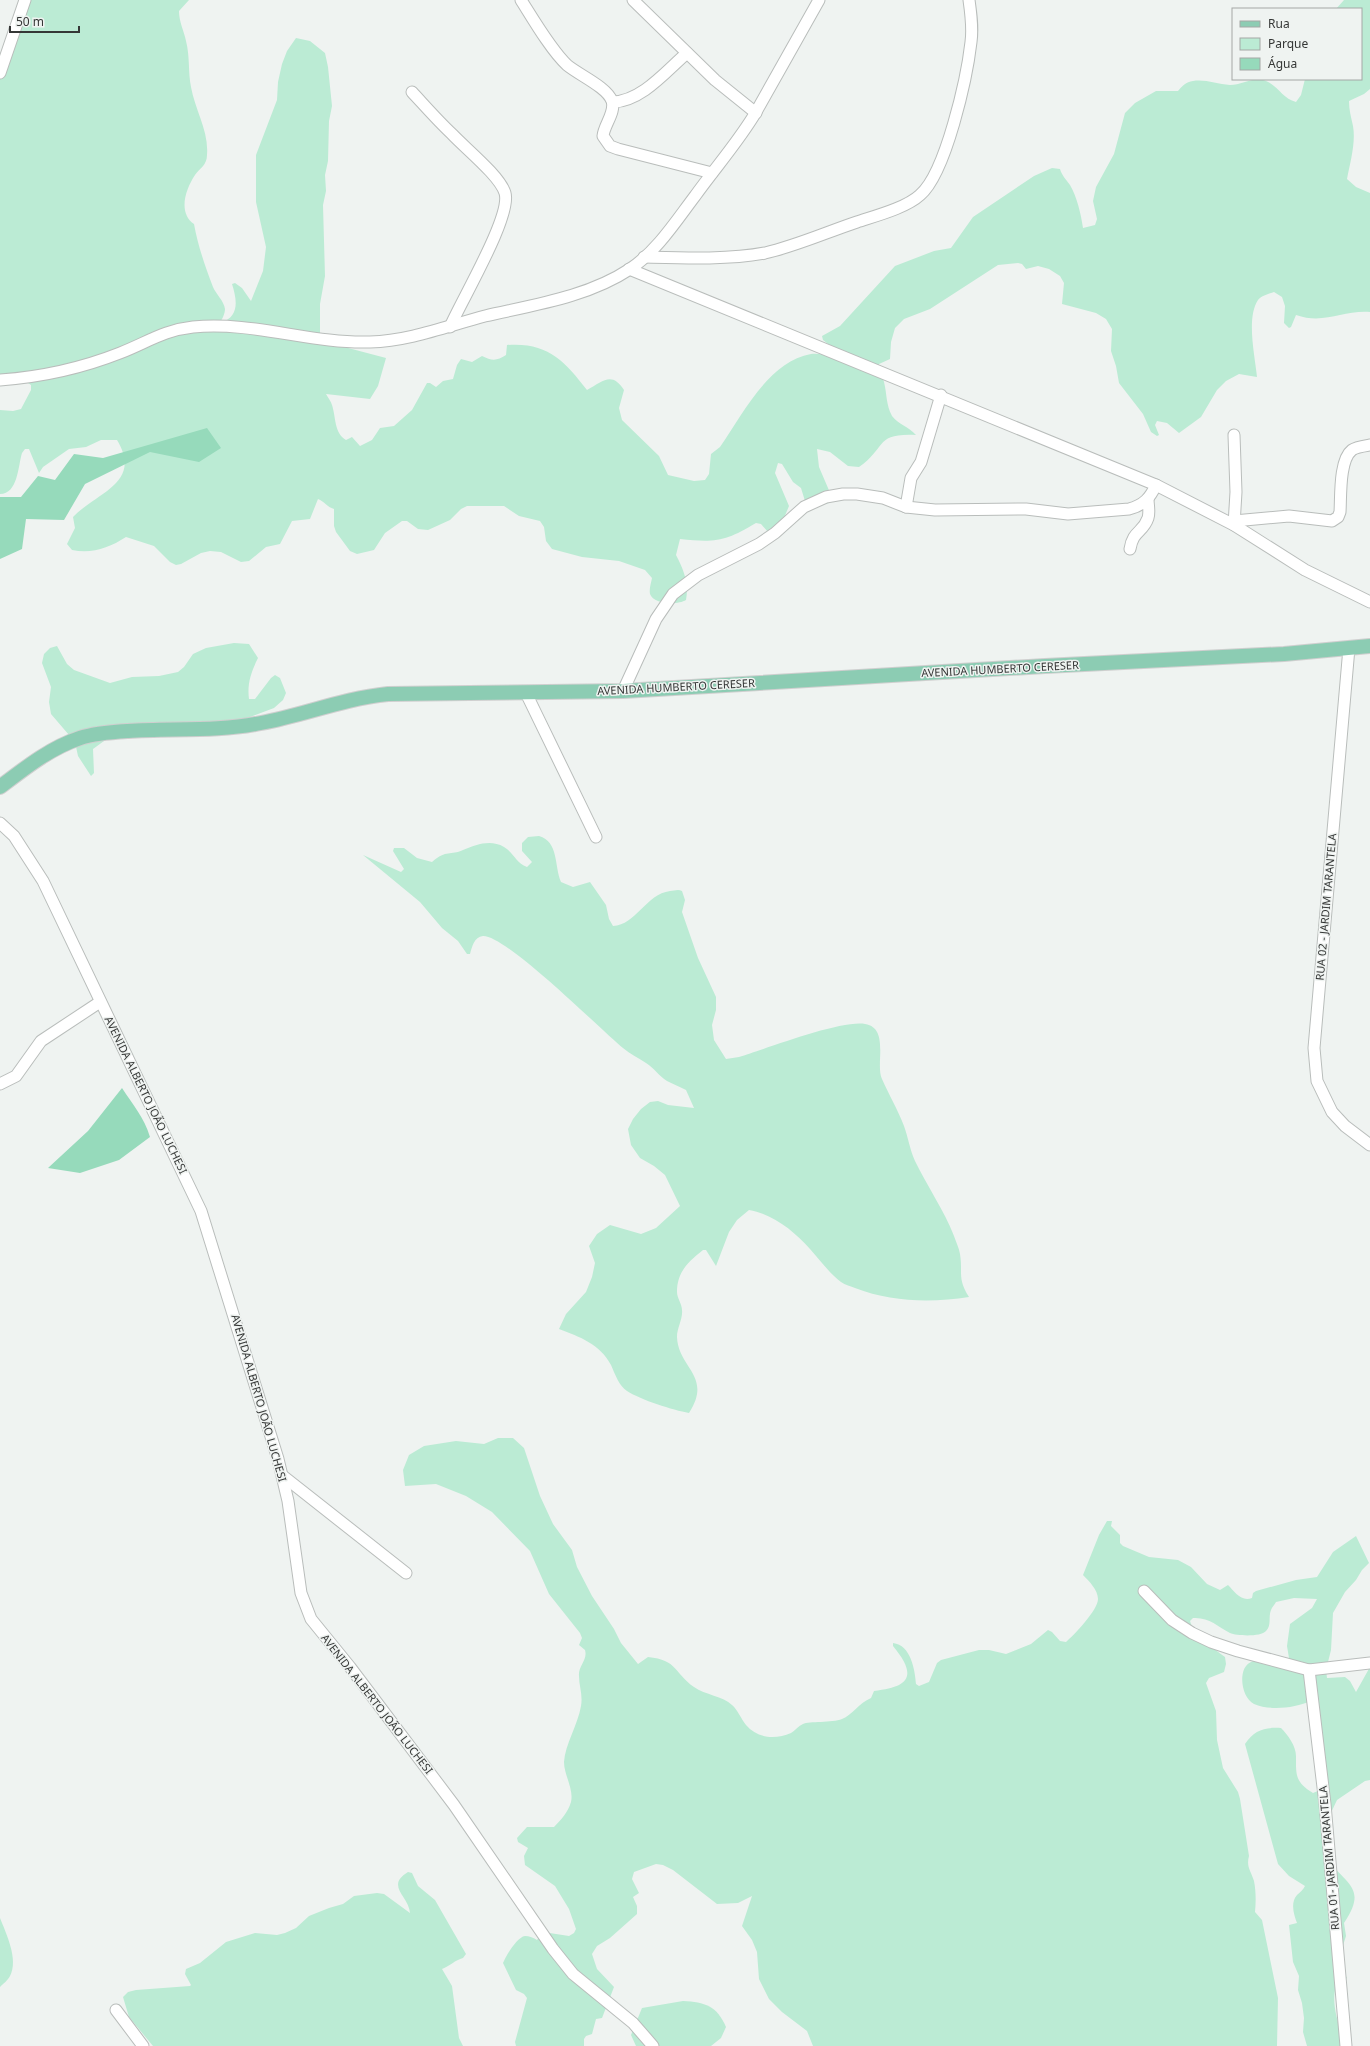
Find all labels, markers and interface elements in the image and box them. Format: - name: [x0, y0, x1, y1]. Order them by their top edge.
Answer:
- scale bar: [10, 8, 79, 34]
- legend: [1232, 8, 1362, 80]
- text: 50 m: [16, 13, 44, 30]
- text: Rua: [1268, 15, 1290, 32]
- text: Parque: [1268, 35, 1309, 52]
- text: Água: [1268, 55, 1297, 72]
- street label: AVENIDA HUMBERTO CERESER: [921, 657, 1079, 680]
- street label: AVENIDA HUMBERTO CERESER: [597, 675, 755, 698]
- street label: RUA 02 - JARDIM TARANTELA: [1312, 832, 1339, 981]
- street label: AVENIDA ALBERTO JOÃO LUCHESI: [102, 1013, 191, 1176]
- street label: AVENIDA ALBERTO JOÃO LUCHESI: [228, 1312, 291, 1484]
- street label: AVENIDA ALBERTO JOÃO LUCHESI: [318, 1631, 437, 1777]
- street label: RUA 01- JARDIM TARANTELA: [1315, 1784, 1342, 1931]

